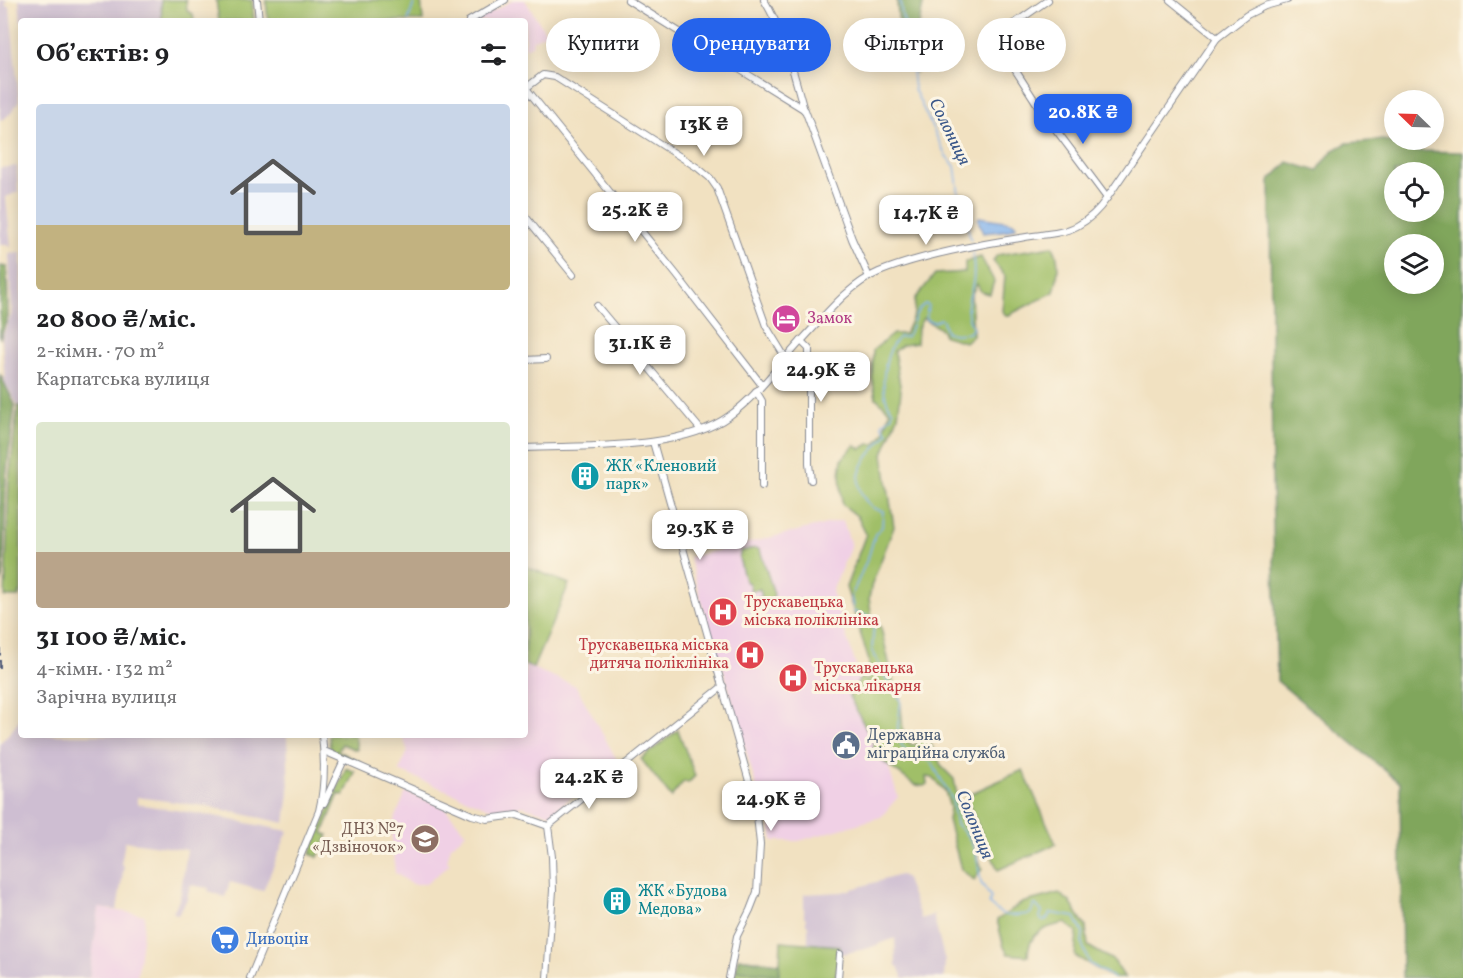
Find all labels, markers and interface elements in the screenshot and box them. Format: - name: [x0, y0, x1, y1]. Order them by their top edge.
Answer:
- chip: Купити: [546, 18, 660, 72]
- chip: Орендувати: [672, 18, 831, 72]
- chip: Фільтри: [843, 18, 965, 72]
- chip: Нове: [977, 18, 1066, 72]
- text: Об’єктів: 9: [36, 36, 169, 72]
- icon: filters: [477, 38, 510, 71]
- north arrow: [1384, 90, 1444, 150]
- map controls: [1384, 90, 1444, 294]
- water label: Солониця: [922, 94, 976, 170]
- pin: 20.8K ₴: [1028, 94, 1138, 145]
- text: 20.8K ₴: [1048, 99, 1118, 127]
- pin: 13K ₴: [662, 106, 746, 157]
- text: 13K ₴: [679, 111, 729, 139]
- icon: home: [219, 143, 327, 251]
- button: locate: [1384, 162, 1444, 222]
- pin: 25.2K ₴: [580, 192, 690, 243]
- pin: 14.7K ₴: [871, 195, 981, 246]
- text: 25.2K ₴: [601, 197, 669, 225]
- text: 14.7K ₴: [893, 200, 959, 228]
- button: layers: [1384, 234, 1444, 294]
- text: 20 800 ₴/міс.: [36, 302, 196, 338]
- hotel icon: Замок: [770, 303, 802, 335]
- place label: Замок: [807, 308, 853, 330]
- pin: 31.1K ₴: [585, 325, 695, 376]
- text: 31.1K ₴: [609, 330, 671, 358]
- text: 2-кімн. · 70 m²: [36, 338, 164, 366]
- pin: 24.9K ₴: [766, 352, 876, 403]
- text: 24.9K ₴: [786, 357, 856, 385]
- text: Карпатська вулиця: [36, 366, 210, 394]
- place label: ЖК «Кленовий парк»: [606, 456, 717, 496]
- building icon: ЖК «Кленовий парк»: [569, 460, 601, 492]
- icon: home: [219, 461, 327, 569]
- pin: 29.3K ₴: [645, 510, 755, 561]
- text: 29.3K ₴: [666, 515, 734, 543]
- place label: Трускавецька міська поліклініка: [744, 592, 879, 632]
- hospital icon: Трускавецька міська поліклініка: [707, 596, 739, 628]
- text: 31 100 ₴/міс.: [36, 620, 187, 656]
- place label: Трускавецька міська дитяча поліклініка: [579, 635, 729, 675]
- hospital icon: Трускавецька міська дитяча поліклініка: [734, 639, 766, 671]
- text: 4-кімн. · 132 m²: [36, 656, 173, 684]
- place label: Трускавецька міська лікарня: [814, 658, 921, 698]
- hospital icon: Трускавецька міська лікарня: [777, 662, 809, 694]
- text: Зарічна вулиця: [36, 684, 177, 712]
- place label: Державна міграційна служба: [867, 725, 1006, 765]
- public building icon: Державна міграційна служба: [830, 729, 862, 761]
- pin: 24.2K ₴: [534, 759, 644, 810]
- text: 24.2K ₴: [554, 764, 624, 792]
- pin: 24.9K ₴: [716, 781, 826, 832]
- text: 24.9K ₴: [736, 786, 806, 814]
- water label: Солониця: [949, 787, 999, 863]
- place label: ДНЗ №7 «Дзвіночок»: [312, 819, 404, 859]
- school or university icon: ДНЗ №7 «Дзвіночок»: [409, 823, 441, 855]
- place label: ЖК «Будова Медова»: [638, 881, 727, 921]
- building icon: ЖК «Будова Медова»: [601, 885, 633, 917]
- supermarket icon: Дивоцін: [209, 924, 241, 956]
- place label: Дивоцін: [246, 929, 309, 951]

